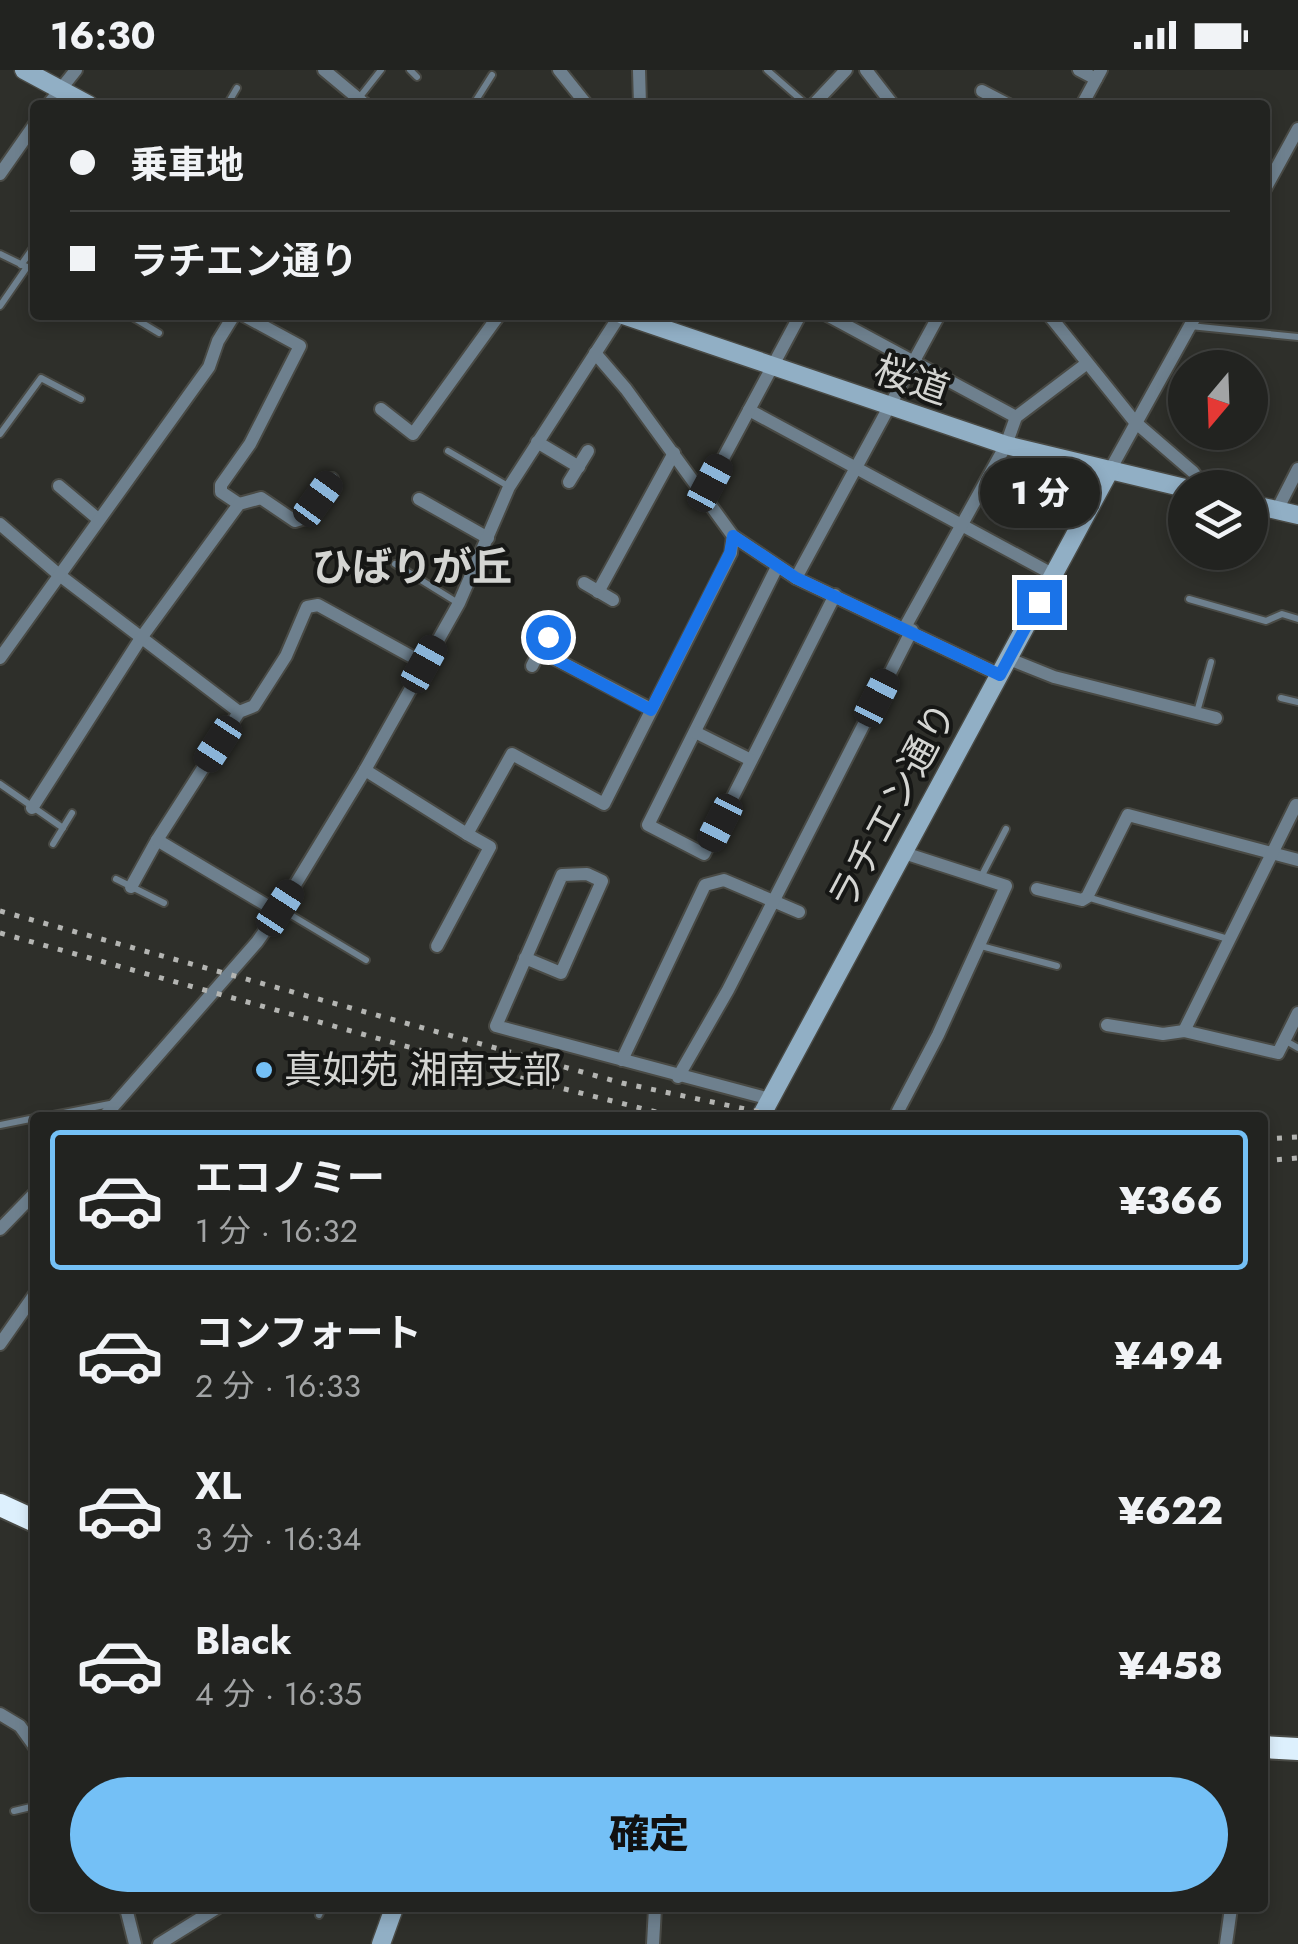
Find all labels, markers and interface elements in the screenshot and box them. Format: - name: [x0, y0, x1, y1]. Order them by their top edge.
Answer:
- text: 16:30: [50, 8, 156, 63]
- text: 乗車地: [130, 137, 244, 192]
- text: ラチエン通り: [130, 233, 358, 288]
- street label: 桜道: [867, 341, 957, 418]
- north arrow: [1168, 350, 1268, 450]
- map controls: [1168, 350, 1268, 570]
- car: [683, 449, 737, 517]
- callout: 1 分: [979, 457, 1099, 527]
- car: [288, 466, 348, 532]
- text: 1 分: [1011, 470, 1069, 516]
- button: layers: [1168, 470, 1268, 570]
- district label: ひばりが丘: [312, 538, 512, 596]
- route end: [1017, 580, 1062, 625]
- route start: [526, 615, 571, 660]
- car: [396, 630, 452, 698]
- car: [850, 664, 904, 732]
- street label: ラチエン通り: [814, 692, 969, 919]
- car: [189, 711, 247, 777]
- car: [693, 789, 747, 857]
- car: [251, 875, 309, 941]
- place label: 真如苑 湘南支部: [284, 1042, 561, 1097]
- marker: 真如苑 湘南支部: [253, 1059, 275, 1081]
- text: エコノミー: [195, 1150, 385, 1205]
- icon: car: [75, 1155, 165, 1245]
- text: ¥366: [1119, 1173, 1223, 1228]
- text: 1 分 · 16:32: [195, 1208, 358, 1254]
- text: コンフォート: [195, 1305, 422, 1360]
- icon: car: [75, 1310, 165, 1400]
- text: ¥494: [1114, 1328, 1223, 1383]
- text: 2 分 · 16:33: [195, 1363, 361, 1409]
- text: XL: [195, 1458, 241, 1513]
- icon: car: [75, 1465, 165, 1555]
- text: ¥622: [1118, 1483, 1223, 1538]
- text: 3 分 · 16:34: [195, 1516, 361, 1562]
- text: Black: [195, 1613, 292, 1668]
- icon: car: [75, 1620, 165, 1710]
- text: ¥458: [1119, 1638, 1223, 1693]
- text: 4 分 · 16:35: [195, 1671, 362, 1717]
- button: 確定: [70, 1777, 1228, 1892]

